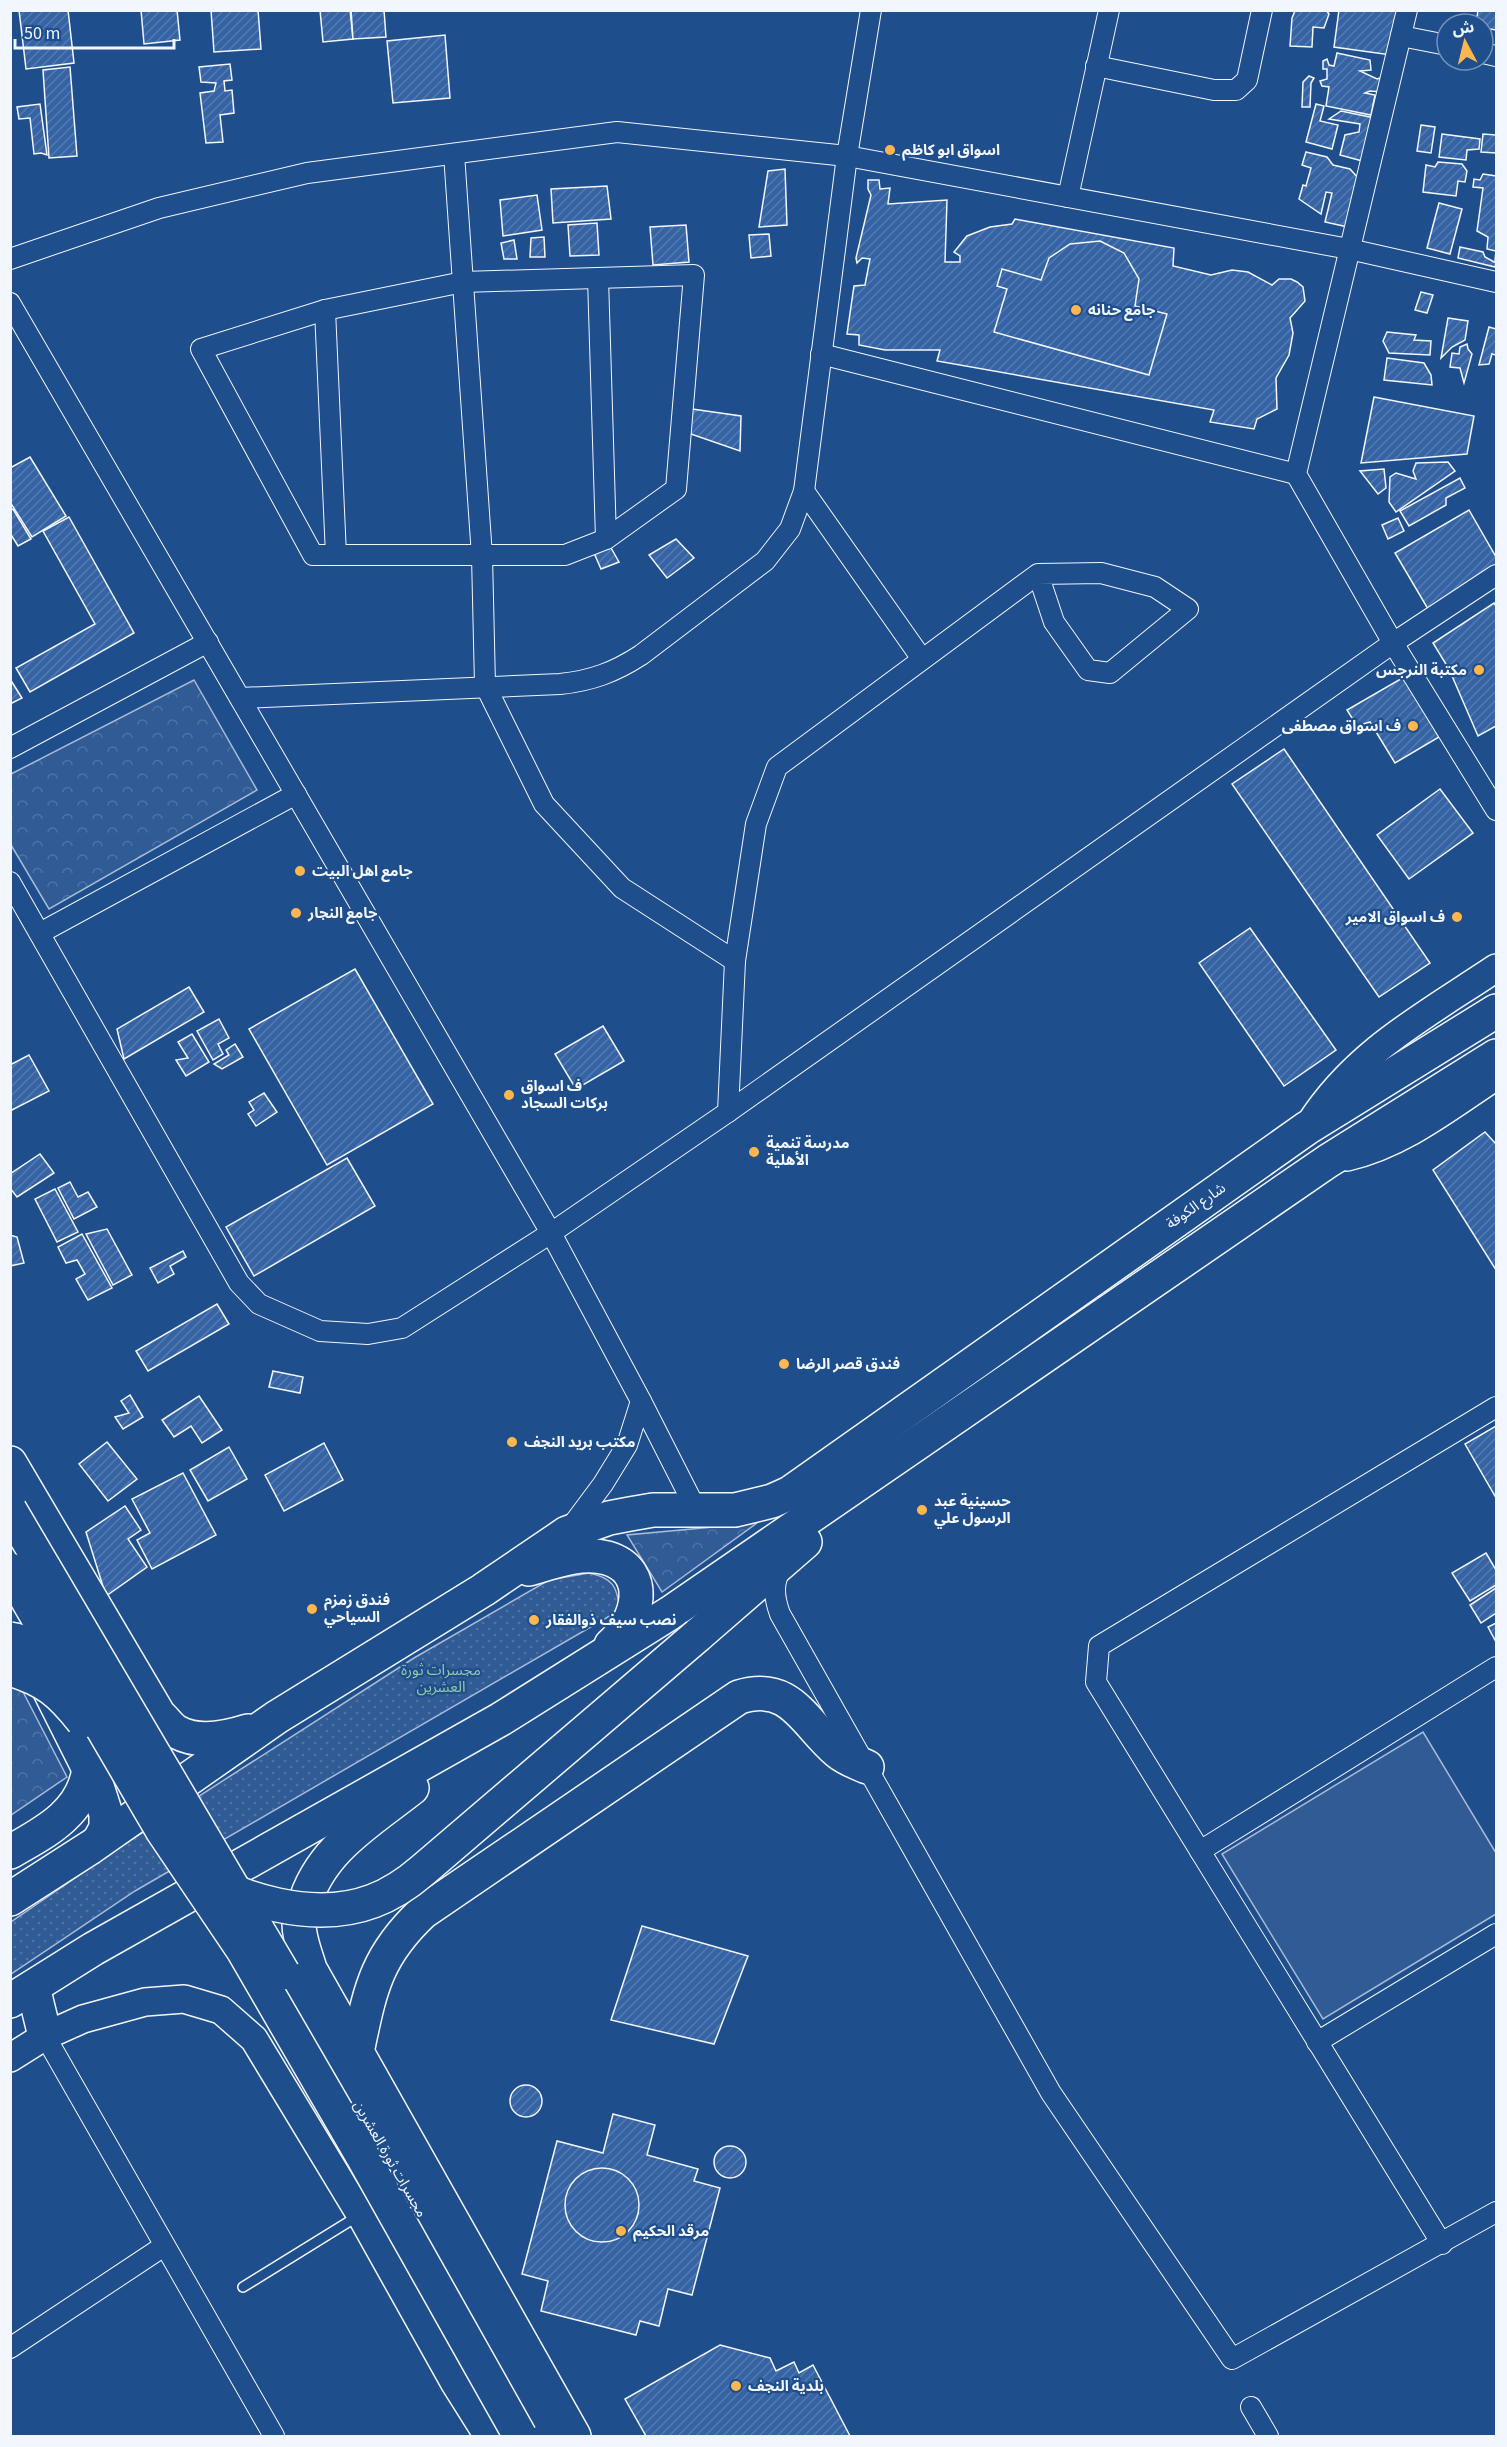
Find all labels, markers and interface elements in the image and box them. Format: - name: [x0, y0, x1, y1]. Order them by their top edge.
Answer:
- scale bar: [15, 12, 174, 50]
- north arrow: [1435, 12, 1495, 72]
- text: ش: [1451, 16, 1476, 40]
- text: 50 m: [24, 21, 60, 46]
- place label: اسواق ابو كاظم: [902, 140, 1000, 161]
- marker: اسواق ابو كاظم: [883, 143, 897, 157]
- place label: جامع حنانه: [1088, 300, 1156, 321]
- marker: جامع حنانه: [1069, 303, 1083, 317]
- place label: مكتبة النرجس: [1376, 660, 1467, 681]
- marker: مكتبة النرجس: [1472, 663, 1486, 677]
- place label: ف اسواق مصطفى: [1282, 716, 1401, 737]
- marker: ف اسواق مصطفى: [1406, 719, 1420, 733]
- place label: جامع اهل البيت: [312, 861, 413, 882]
- marker: جامع اهل البيت: [293, 864, 307, 878]
- place label: جامع النجار: [307, 903, 378, 924]
- marker: جامع النجار: [289, 906, 303, 920]
- place label: ف اسواق الامير: [1345, 907, 1445, 928]
- marker: ف اسواق الامير: [1450, 910, 1464, 924]
- place label: ف اسواق بركات السجاد: [521, 1076, 608, 1114]
- marker: ف اسواق بركات السجاد: [502, 1088, 516, 1102]
- place label: مدرسة تنمية الأهلية: [766, 1133, 850, 1171]
- marker: مدرسة تنمية الأهلية: [747, 1145, 761, 1159]
- street label: شارع الكوفة: [1162, 1178, 1231, 1235]
- place label: فندق قصر الرضا: [796, 1354, 900, 1375]
- marker: فندق قصر الرضا: [777, 1357, 791, 1371]
- place label: مكتب بريد النجف: [524, 1432, 635, 1453]
- marker: مكتب بريد النجف: [505, 1435, 519, 1449]
- place label: حسينية عبد الرسول علي: [934, 1491, 1011, 1529]
- marker: حسينية عبد الرسول علي: [915, 1503, 929, 1517]
- place label: فندق زمزم السياحي: [324, 1590, 390, 1628]
- marker: فندق زمزم السياحي: [305, 1602, 319, 1616]
- place label: نصب سيف ذوالفقار: [545, 1610, 677, 1631]
- marker: نصب سيف ذوالفقار: [527, 1613, 541, 1627]
- park label: مجسرات ثورة العشرين: [401, 1660, 481, 1698]
- street label: مجسرات ثورة العشرين: [348, 2097, 432, 2221]
- place label: مرقد الحكيم: [633, 2221, 709, 2242]
- marker: مرقد الحكيم: [614, 2224, 628, 2238]
- place label: بلدية النجف: [748, 2376, 824, 2397]
- marker: بلدية النجف: [729, 2379, 743, 2393]

